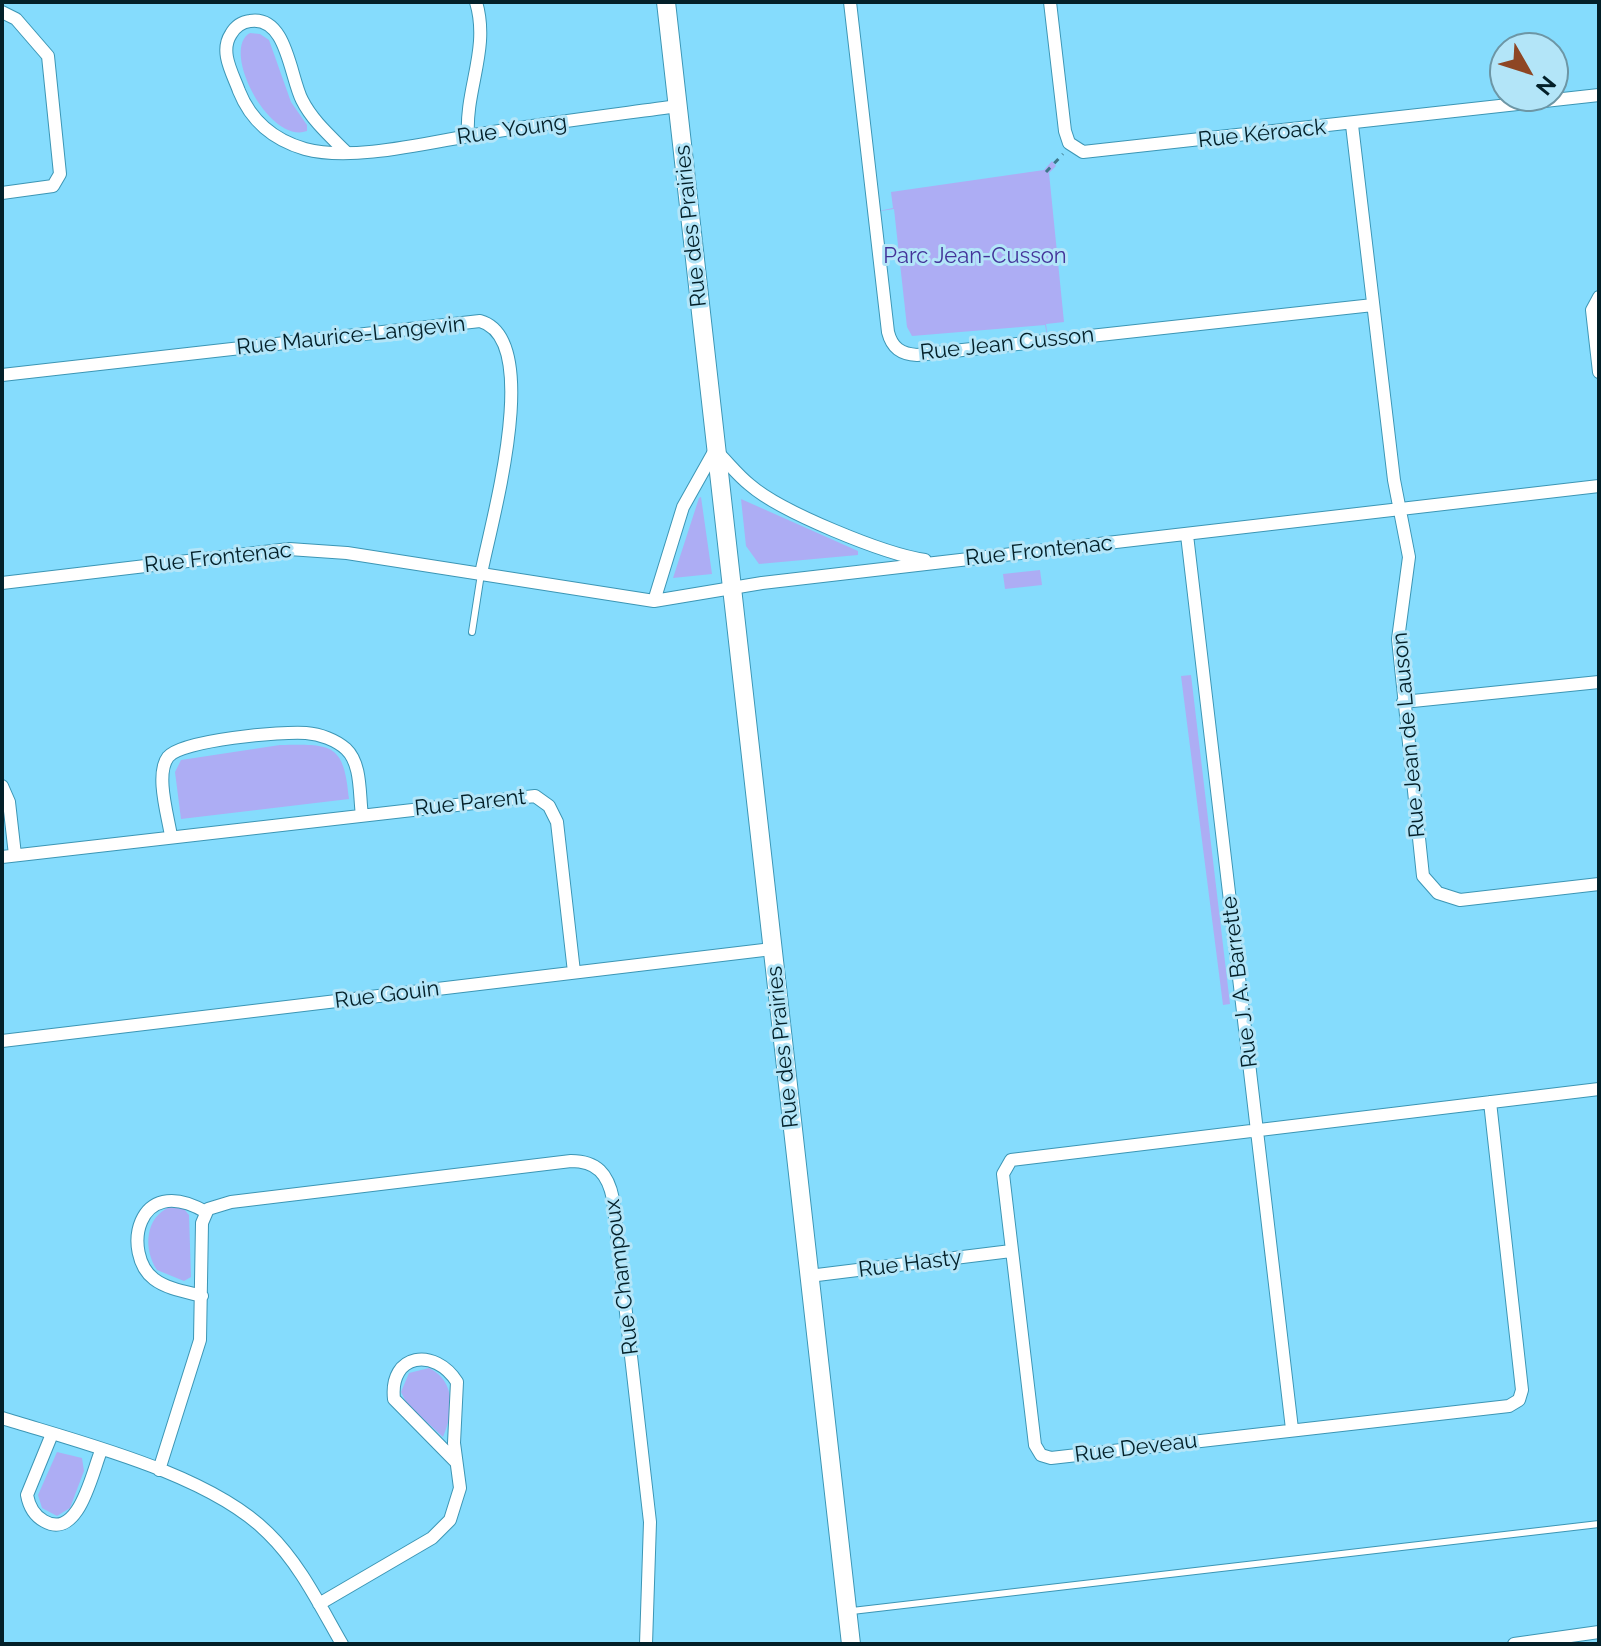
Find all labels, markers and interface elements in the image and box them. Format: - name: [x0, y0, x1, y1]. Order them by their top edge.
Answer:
- north arrow: [1489, 32, 1569, 112]
- text: N: [1531, 71, 1561, 101]
- street label: Rue Young: [455, 109, 569, 151]
- street label: Rue Kéroack: [1197, 114, 1327, 154]
- street label: Rue des Prairies: [669, 144, 713, 308]
- park label: Parc Jean-Cusson: [883, 243, 1067, 269]
- street label: Rue Maurice-Langevin: [235, 311, 467, 361]
- street label: Rue Jean Cusson: [919, 322, 1095, 366]
- street label: Rue Frontenac: [964, 530, 1114, 572]
- street label: Rue Frontenac: [143, 537, 293, 579]
- street label: Rue Jean de Lauson: [1387, 631, 1431, 839]
- street label: Rue Parent: [413, 784, 527, 822]
- street label: Rue J. A. Barrette: [1216, 895, 1264, 1069]
- street label: Rue des Prairies: [761, 965, 805, 1129]
- street label: Rue Gouin: [333, 975, 441, 1015]
- street label: Rue Champoux: [599, 1198, 645, 1356]
- street label: Rue Hasty: [857, 1245, 963, 1283]
- street label: Rue Deveau: [1073, 1427, 1199, 1469]

